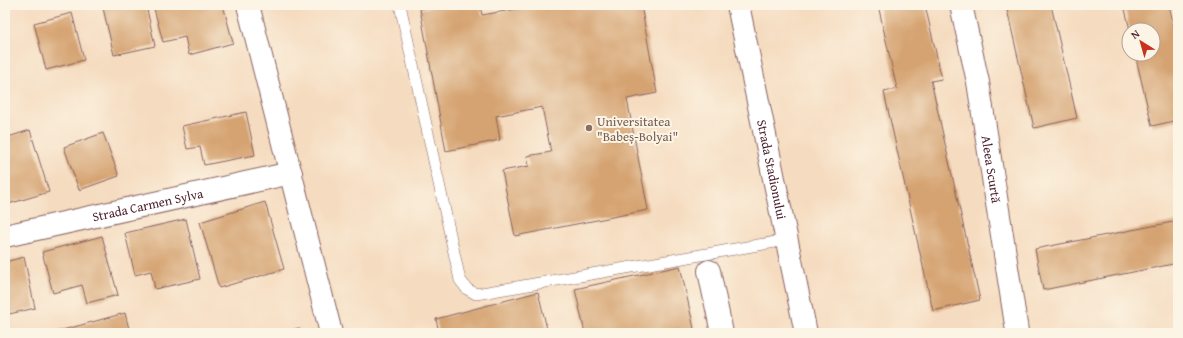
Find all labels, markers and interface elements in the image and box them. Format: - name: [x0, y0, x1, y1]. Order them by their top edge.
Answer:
- north arrow: [1121, 22, 1161, 62]
- text: N: [1127, 25, 1143, 43]
- place label: Universitatea "Babeș-Bolyai": [597, 112, 678, 146]
- street label: Strada Stadionului: [752, 118, 791, 222]
- marker: Universitatea "Babeș-Bolyai": [584, 123, 594, 133]
- street label: Aleea Scurtă: [976, 134, 1006, 205]
- street label: Strada Carmen Sylva: [91, 183, 206, 226]

